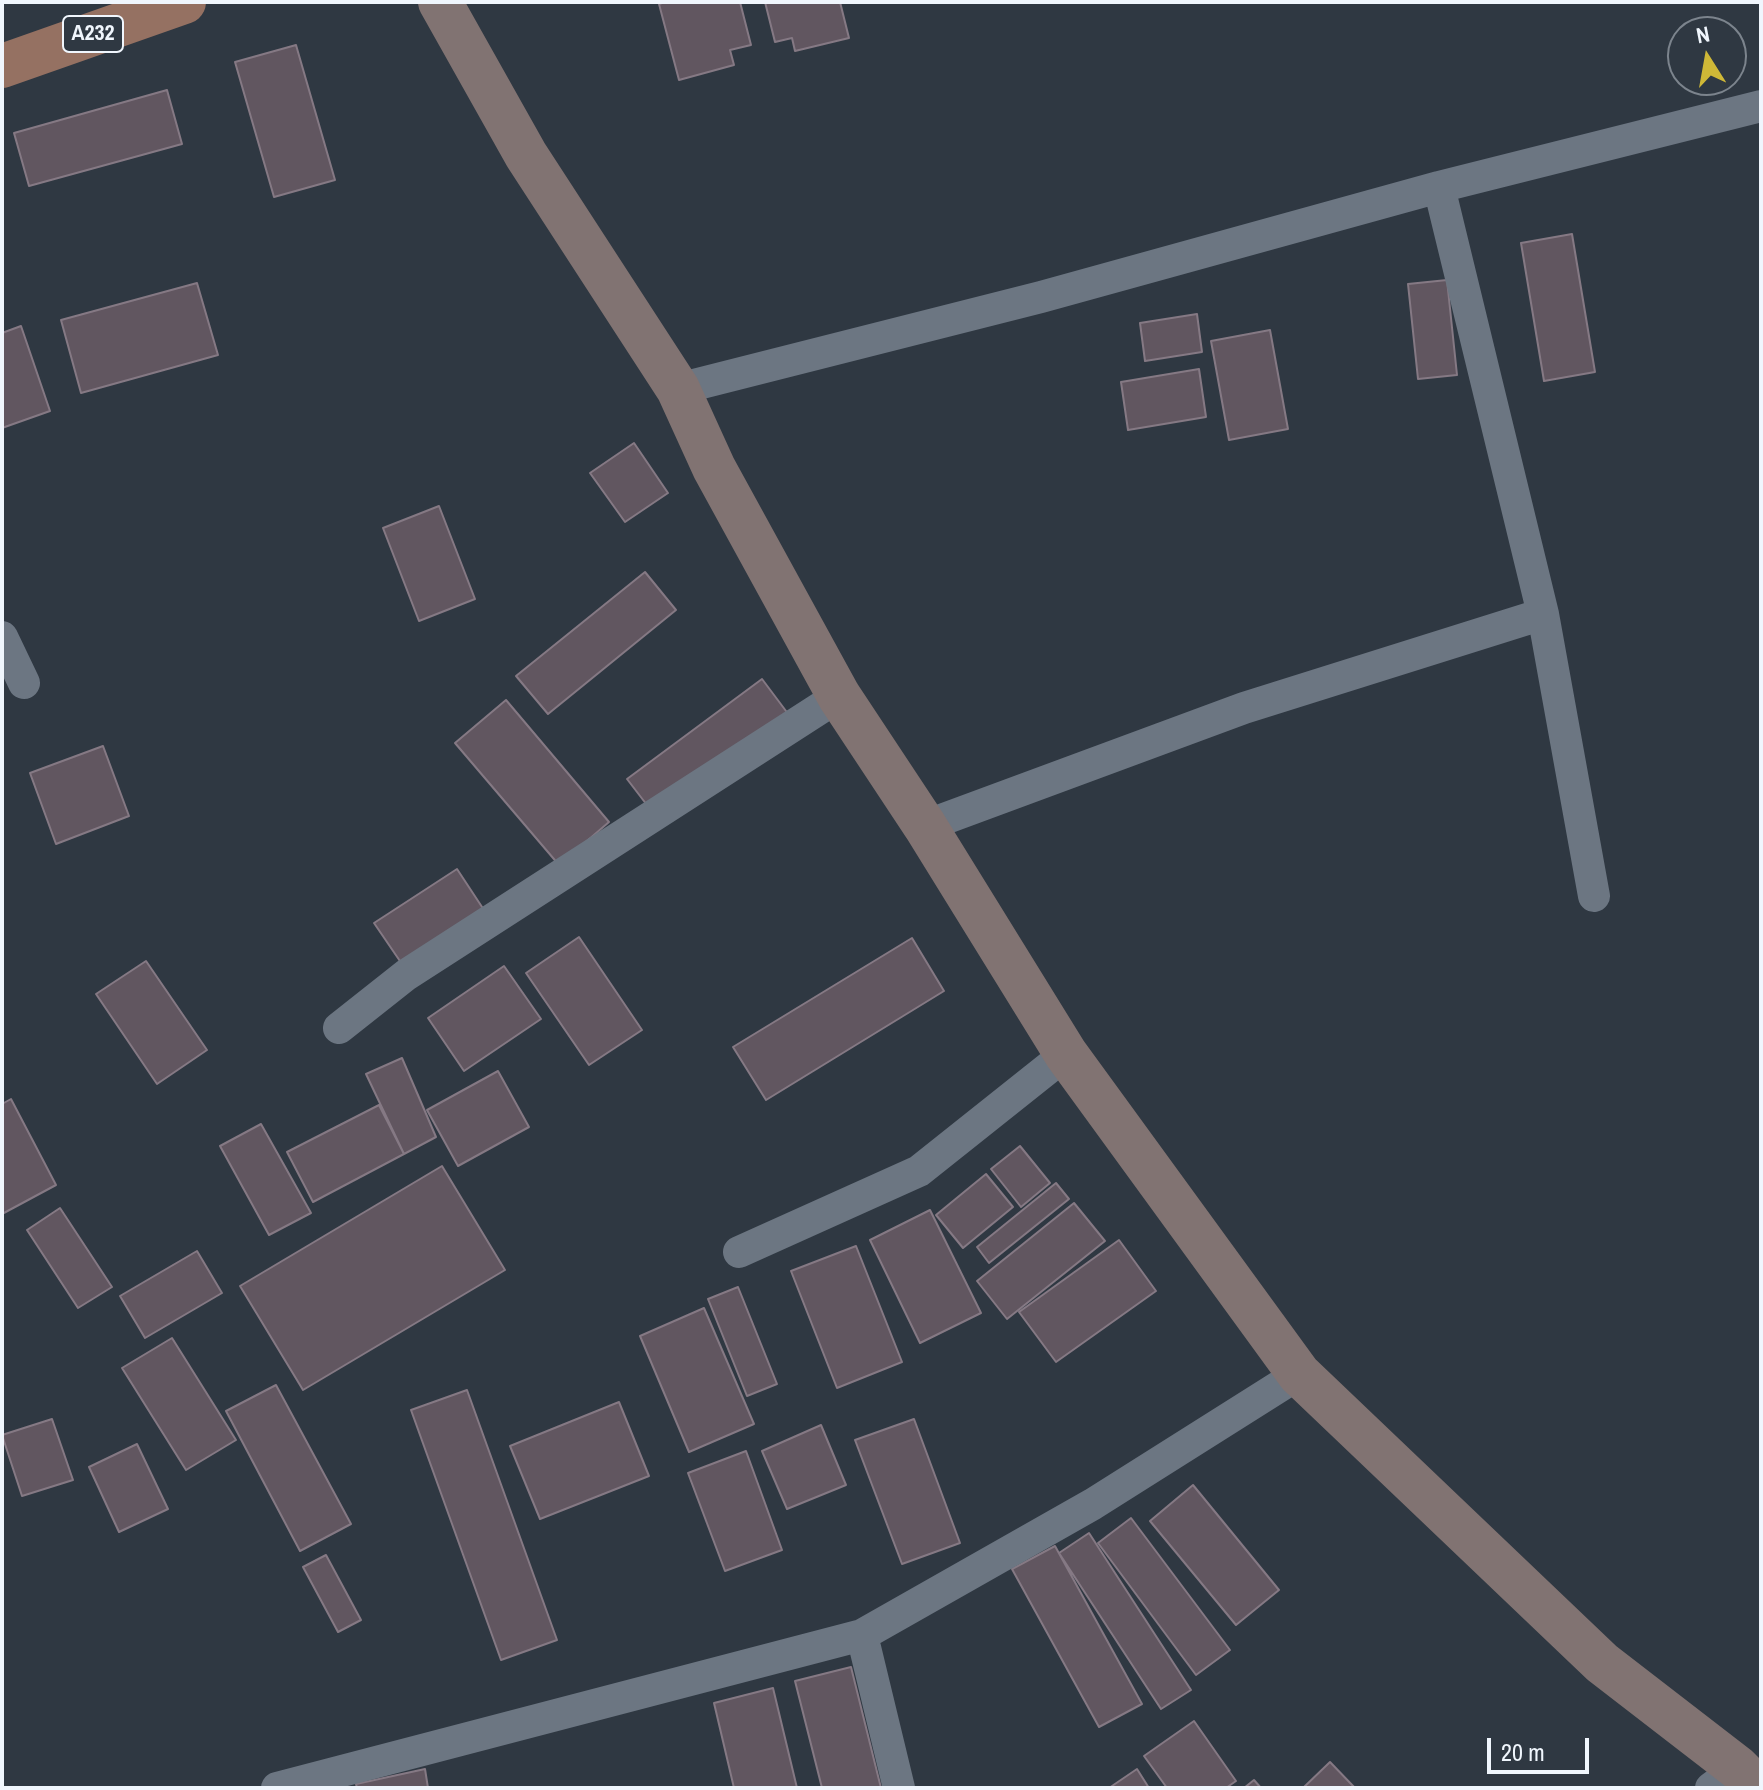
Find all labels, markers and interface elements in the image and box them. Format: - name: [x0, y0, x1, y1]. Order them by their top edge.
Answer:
- road number: A232: [63, 16, 123, 52]
- north arrow: [1667, 16, 1747, 96]
- text: N: [1694, 18, 1712, 50]
- scale bar: [1491, 1722, 1593, 1772]
- text: 20 m: [1501, 1736, 1545, 1768]

